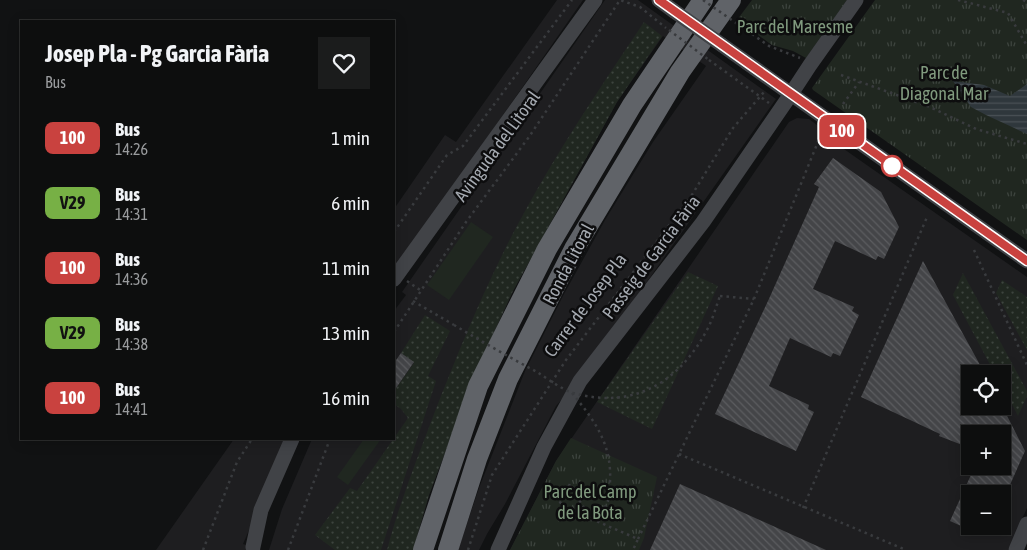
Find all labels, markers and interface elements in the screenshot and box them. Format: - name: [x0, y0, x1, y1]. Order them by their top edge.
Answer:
- park label: Parc del Maresme: [737, 16, 853, 37]
- button: heart: [318, 37, 370, 89]
- text: Josep Pla - Pg Garcia Fària: [45, 40, 269, 67]
- park label: Parc de Diagonal Mar: [900, 62, 989, 104]
- text: Bus: [45, 73, 66, 91]
- street label: Avinguda del Litoral: [450, 86, 544, 205]
- line badge: 100: [813, 115, 871, 147]
- text: Bus: [115, 118, 140, 140]
- text: 100: [829, 120, 855, 141]
- text: 100: [60, 127, 85, 148]
- text: 1 min: [331, 127, 370, 149]
- text: 14:26: [115, 140, 148, 158]
- unlabelled marker: [881, 155, 903, 177]
- text: Bus: [115, 183, 140, 205]
- street label: Passeig de Garcia Fària: [598, 191, 704, 323]
- text: V29: [60, 192, 85, 213]
- text: 6 min: [331, 192, 370, 214]
- text: 14:31: [115, 205, 148, 223]
- street label: Ronda Litoral: [538, 220, 598, 308]
- text: Bus: [115, 248, 140, 270]
- street label: Carrer de Josep Pla: [539, 249, 631, 361]
- text: 100: [60, 257, 85, 278]
- text: 11 min: [322, 257, 370, 279]
- text: 14:36: [115, 270, 148, 288]
- text: Bus: [115, 313, 140, 335]
- text: V29: [60, 322, 85, 343]
- text: 13 min: [322, 322, 370, 344]
- text: 14:38: [115, 335, 148, 353]
- map controls: [961, 365, 1011, 535]
- button: locate: [961, 365, 1011, 415]
- text: Bus: [115, 378, 140, 400]
- text: 100: [60, 387, 85, 408]
- text: 16 min: [322, 387, 370, 409]
- text: 14:41: [115, 400, 148, 418]
- button: +: [961, 425, 1011, 475]
- park label: Parc del Camp de la Bota: [543, 481, 637, 523]
- button: −: [961, 485, 1011, 535]

